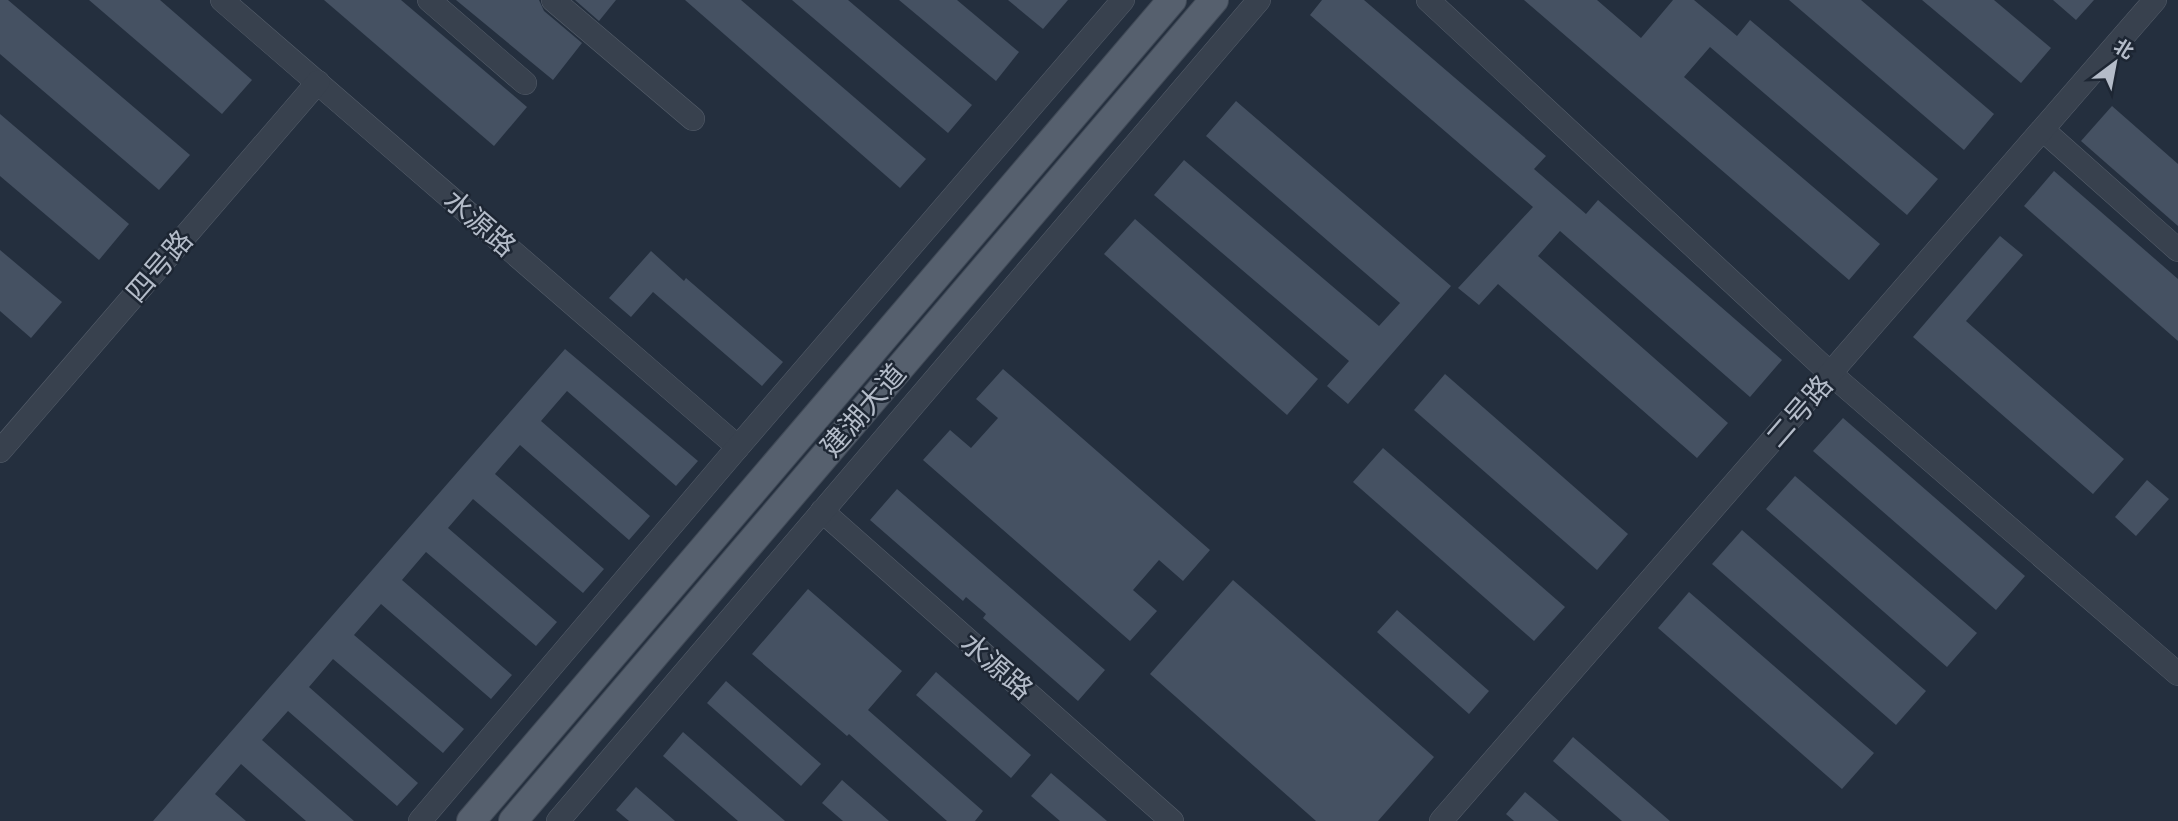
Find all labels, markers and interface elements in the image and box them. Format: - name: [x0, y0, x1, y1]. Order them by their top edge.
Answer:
- north arrow: [2080, 28, 2150, 98]
- text: 北: [2109, 33, 2139, 65]
- street label: 水源路: [435, 180, 525, 266]
- street label: 四号路: [116, 221, 202, 311]
- street label: 建湖大道: [811, 355, 916, 466]
- street label: 二号路: [1756, 366, 1842, 456]
- street label: 水源路: [952, 623, 1042, 709]

